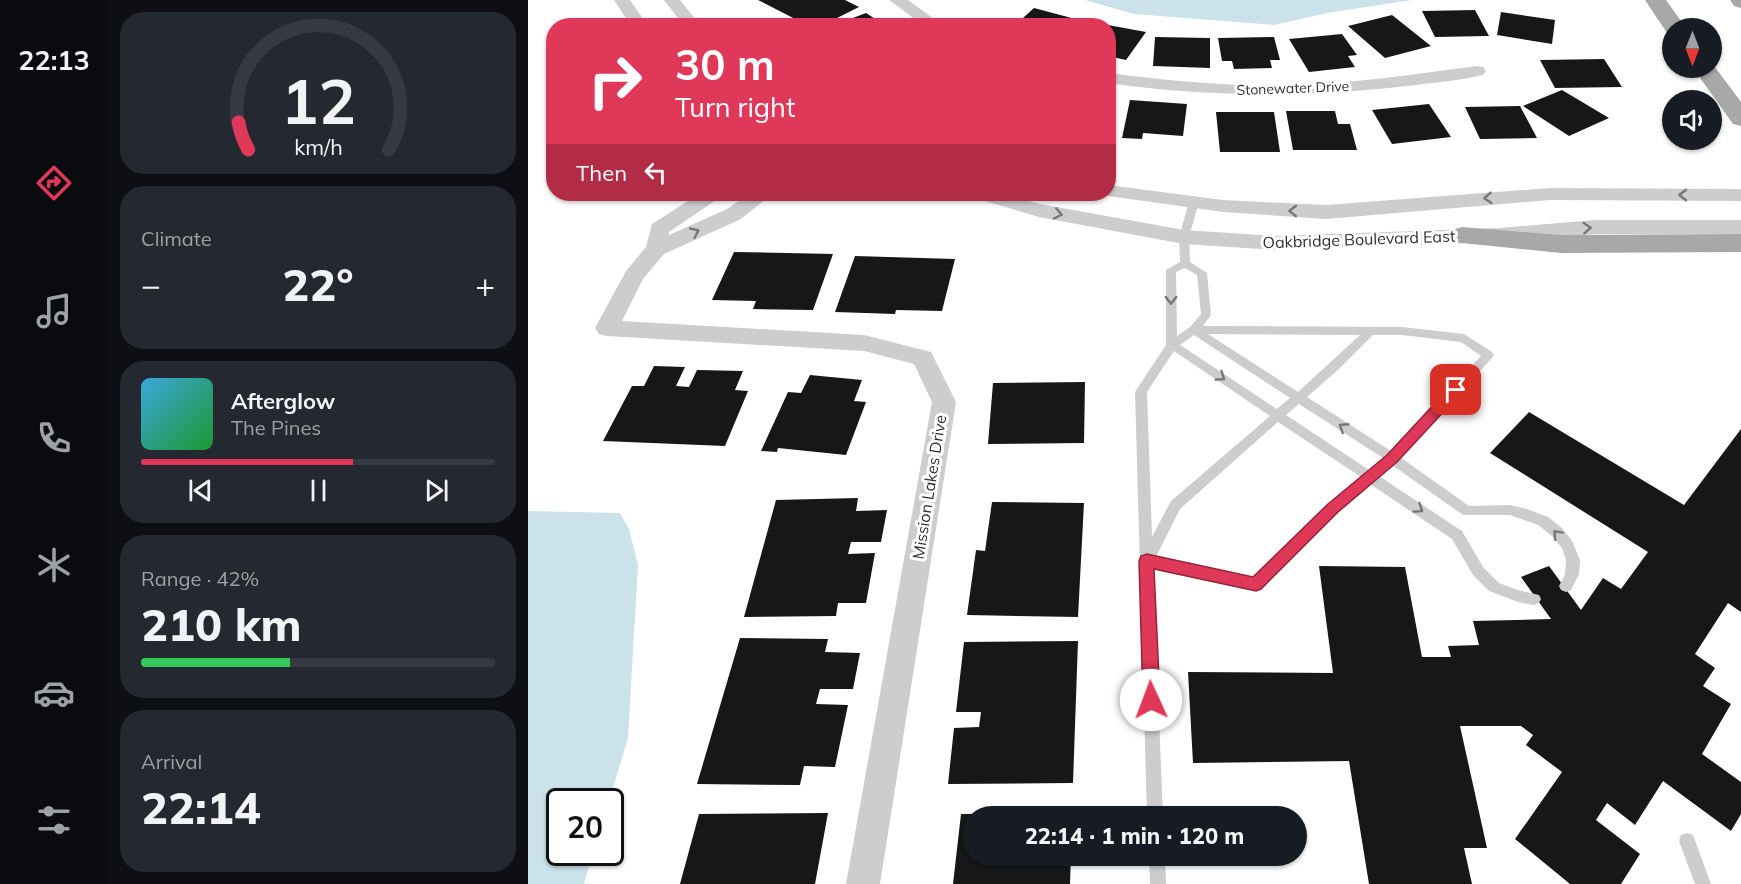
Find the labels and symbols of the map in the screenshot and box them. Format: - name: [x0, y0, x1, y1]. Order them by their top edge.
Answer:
- north arrow: [1662, 18, 1722, 78]
- street label: Stonewater Drive: [1236, 77, 1350, 99]
- one-way arrow: [1678, 189, 1687, 201]
- one-way arrow: [1483, 191, 1492, 204]
- one-way arrow: [1289, 205, 1298, 217]
- one-way arrow: [1053, 206, 1063, 219]
- one-way arrow: [1582, 222, 1591, 235]
- street label: Oakbridge Boulevard East: [1262, 226, 1456, 252]
- one-way arrow: [689, 227, 700, 239]
- one-way arrow: [1165, 296, 1177, 305]
- pin: [1430, 364, 1481, 415]
- one-way arrow: [1214, 370, 1225, 381]
- street label: Mission Lakes Drive: [908, 413, 950, 561]
- one-way arrow: [1339, 422, 1349, 434]
- one-way arrow: [1413, 502, 1424, 513]
- one-way arrow: [1553, 530, 1564, 540]
- position arrow: [1119, 668, 1183, 732]
- speed limit sign: 20: [546, 788, 624, 866]

